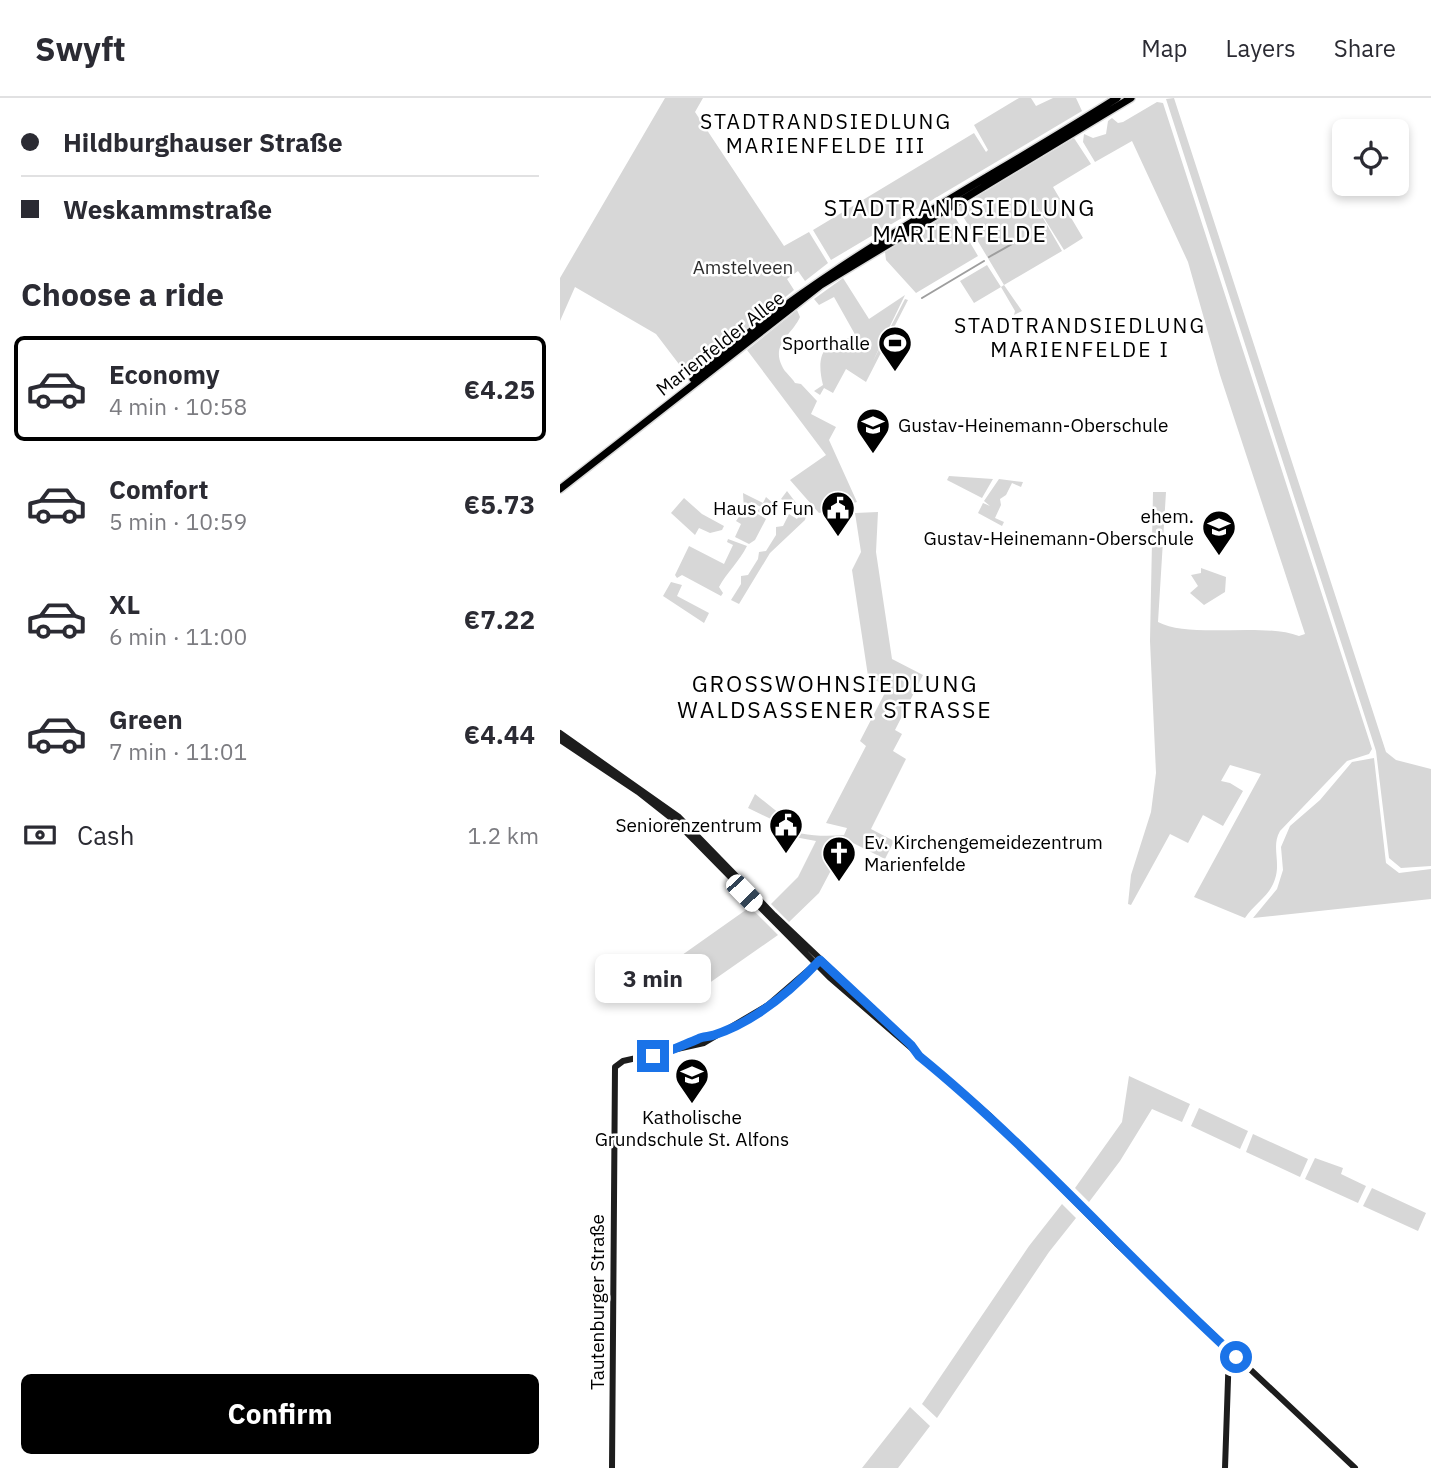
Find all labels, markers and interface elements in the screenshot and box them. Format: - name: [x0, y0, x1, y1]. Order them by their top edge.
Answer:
- text: Swyft: [35, 27, 126, 70]
- text: Map: [1141, 32, 1188, 64]
- text: Layers: [1226, 32, 1296, 64]
- text: Share: [1334, 32, 1396, 64]
- district label: STADTRANDSIEDLUNG MARIENFELDE III: [700, 107, 952, 159]
- map controls: [1332, 119, 1409, 196]
- button: locate: [1332, 119, 1409, 196]
- text: Hildburghauser Straße: [63, 125, 343, 159]
- text: Weskammstraße: [63, 192, 272, 226]
- district label: STADTRANDSIEDLUNG MARIENFELDE: [824, 192, 1096, 248]
- park label: Amstelveen: [693, 255, 793, 279]
- text: Choose a ride: [21, 273, 224, 315]
- street label: Marienfelder Allee: [651, 285, 789, 401]
- district label: STADTRANDSIEDLUNG MARIENFELDE I: [954, 311, 1206, 363]
- sports icon: Sporthalle: [876, 324, 914, 373]
- place label: Sporthalle: [782, 331, 870, 355]
- icon: car: [25, 357, 88, 420]
- text: Economy: [109, 357, 220, 391]
- text: €4.25: [464, 372, 535, 406]
- text: 4 min · 10:58: [109, 391, 247, 421]
- school or university icon: Gustav-Heinemann-Oberschule: [854, 406, 892, 455]
- place label: Gustav-Heinemann-Oberschule: [898, 413, 1168, 437]
- icon: car: [25, 472, 88, 535]
- text: Comfort: [109, 472, 208, 506]
- text: €5.73: [464, 487, 535, 521]
- public building icon: Haus of Fun: [819, 489, 857, 538]
- place label: Haus of Fun: [713, 496, 814, 520]
- place label: ehem. Gustav-Heinemann-Oberschule: [924, 504, 1194, 550]
- text: 5 min · 10:59: [109, 506, 247, 536]
- school or university icon: ehem. Gustav-Heinemann-Oberschule: [1200, 508, 1238, 557]
- icon: car: [25, 587, 88, 650]
- text: XL: [109, 587, 140, 621]
- text: €7.22: [464, 602, 535, 636]
- text: 6 min · 11:00: [109, 621, 247, 651]
- district label: GROSSWOHNSIEDLUNG WALDSASSENER STRASSE: [677, 668, 993, 724]
- icon: car: [25, 702, 88, 765]
- text: Green: [109, 702, 183, 736]
- text: €4.44: [464, 717, 535, 751]
- text: 7 min · 11:01: [109, 736, 247, 766]
- public building icon: Seniorenzentrum: [767, 806, 805, 855]
- place label: Seniorenzentrum: [615, 813, 762, 837]
- icon: cash: [21, 816, 59, 854]
- text: Cash: [77, 818, 134, 852]
- text: 1.2 km: [468, 820, 539, 850]
- place label: Ev. Kirchengemeidezentrum Marienfelde: [864, 830, 1103, 876]
- church icon: Ev. Kirchengemeidezentrum Marienfelde: [820, 834, 858, 883]
- car: [722, 871, 767, 915]
- callout: 3 min: [595, 954, 711, 1004]
- text: 3 min: [623, 963, 683, 993]
- route end: [637, 1040, 669, 1072]
- school or university icon: Katholische Grundschule St. Alfons: [673, 1056, 711, 1105]
- place label: Katholische Grundschule St. Alfons: [595, 1105, 789, 1151]
- street label: Tautenburger Straße: [585, 1214, 609, 1390]
- route start: [1220, 1341, 1252, 1373]
- button: Confirm: [21, 1374, 539, 1454]

